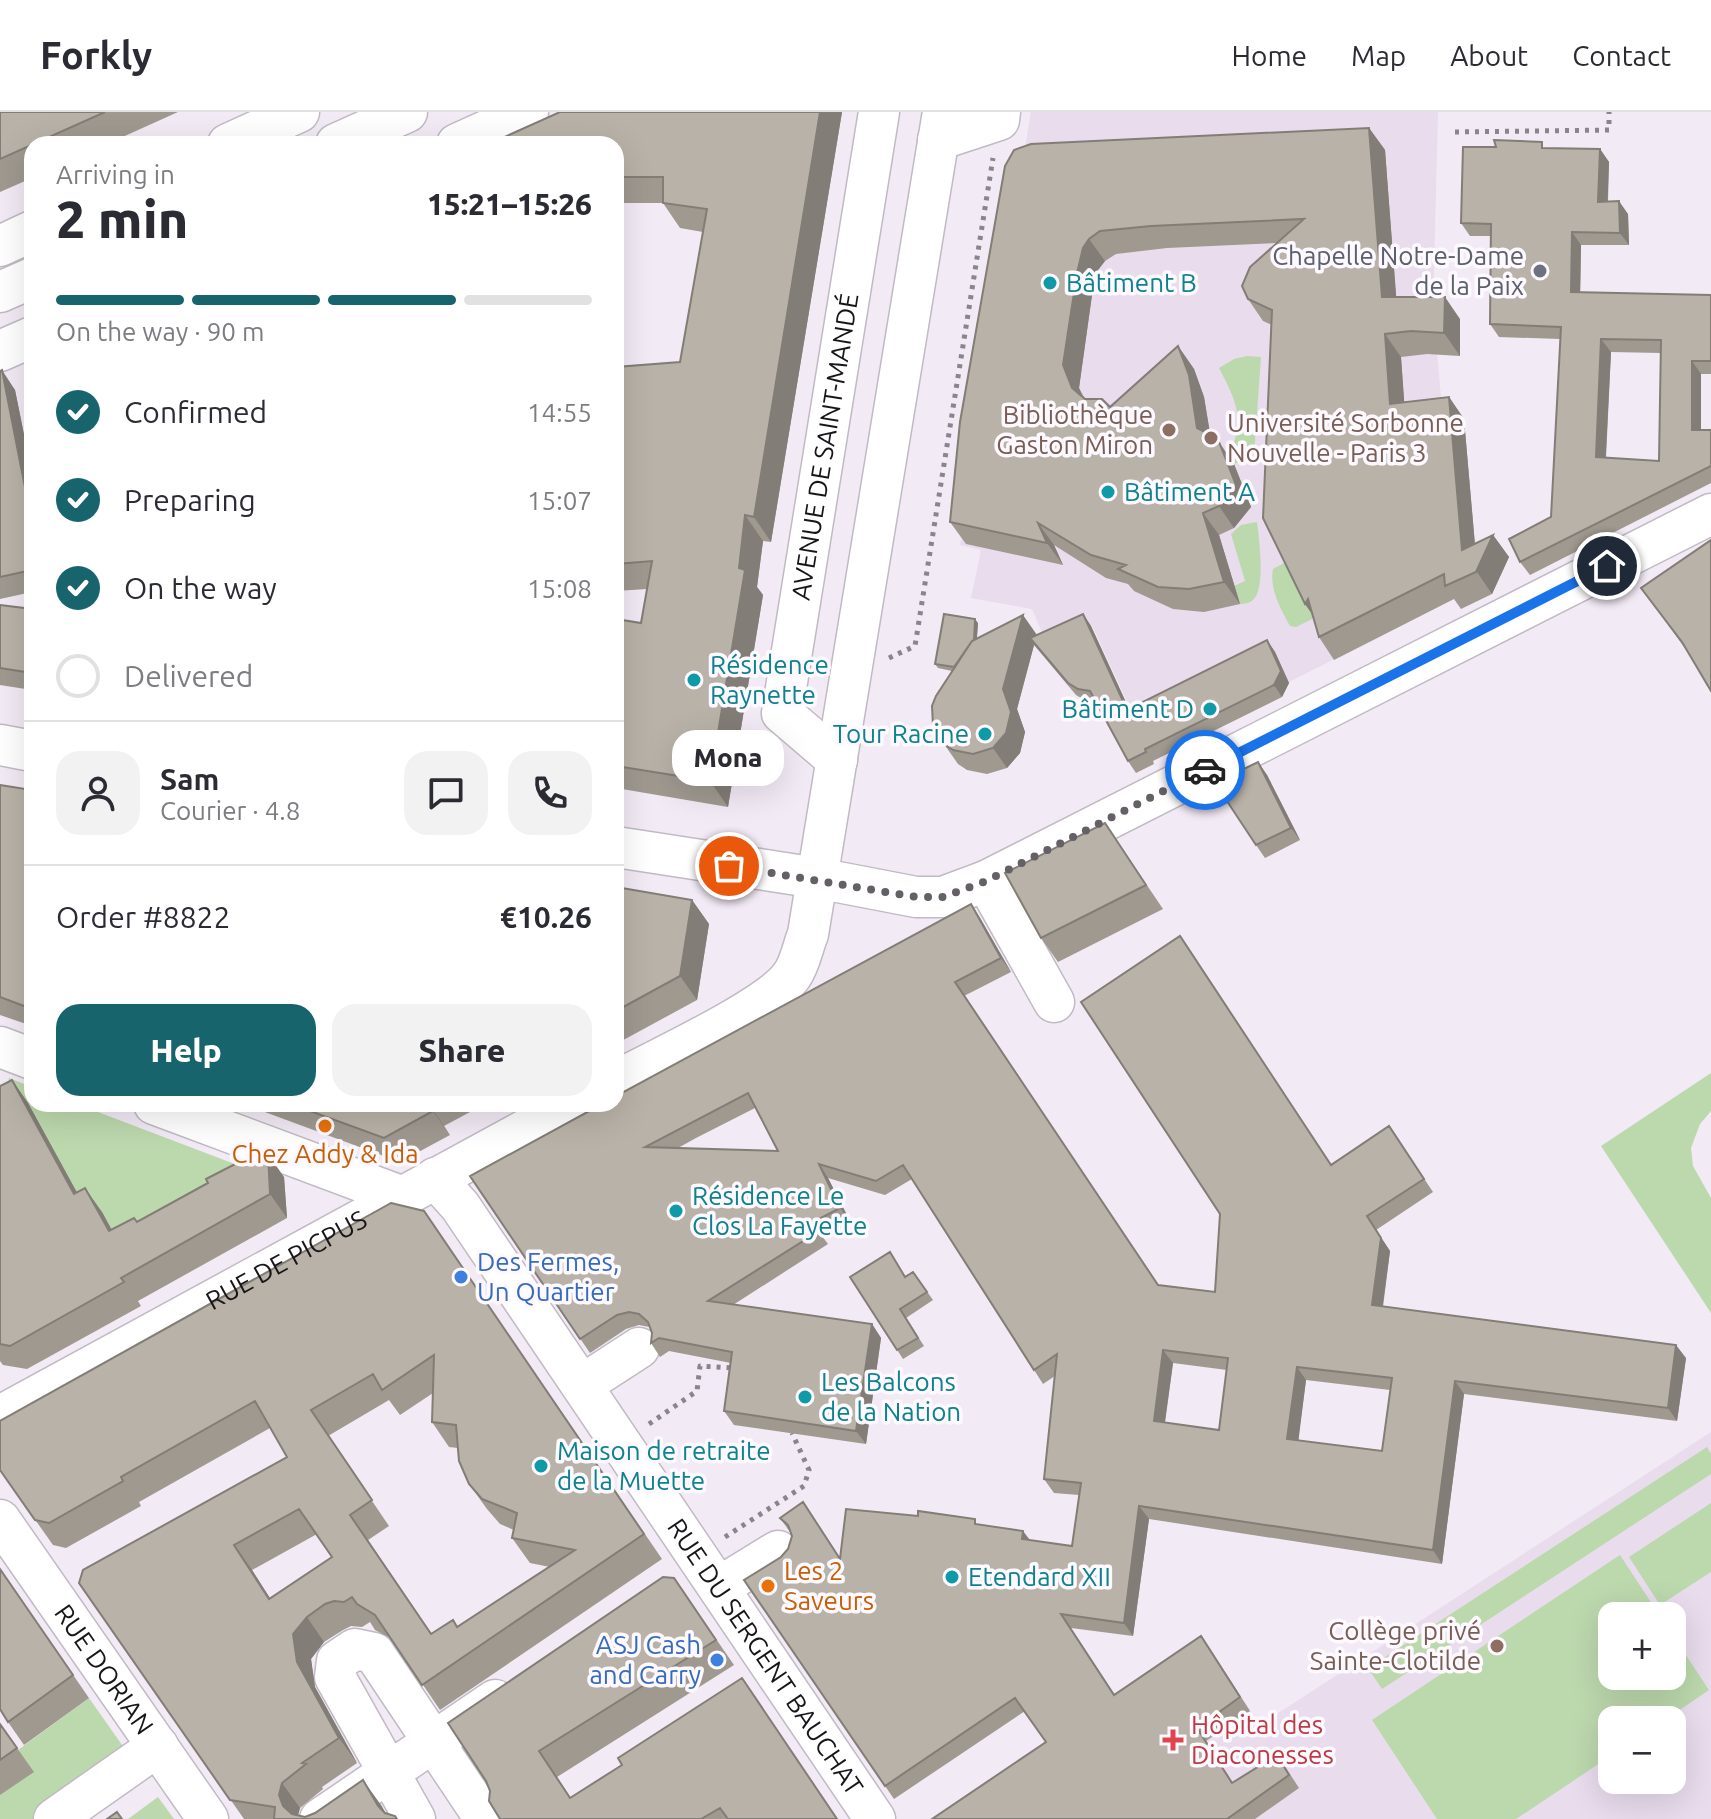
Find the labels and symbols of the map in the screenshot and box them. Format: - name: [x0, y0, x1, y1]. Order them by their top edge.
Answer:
- place label: Chapelle Notre-Dame de la Paix: [1272, 241, 1524, 300]
- marker: Chapelle Notre-Dame de la Paix: [1531, 262, 1549, 280]
- place label: Bâtiment B: [1066, 268, 1197, 297]
- marker: Bâtiment B: [1041, 274, 1059, 292]
- street label: AVENUE DE SAINT-MANDÉ: [785, 291, 864, 602]
- place label: Bibliothèque Gaston Miron: [996, 400, 1153, 459]
- place label: Université Sorbonne Nouvelle - Paris 3: [1227, 408, 1464, 467]
- marker: Bibliothèque Gaston Miron: [1160, 421, 1178, 439]
- marker: Université Sorbonne Nouvelle - Paris 3: [1202, 429, 1220, 447]
- place label: Bâtiment A: [1124, 477, 1255, 506]
- marker: Bâtiment A: [1099, 483, 1117, 501]
- pin: [1573, 532, 1641, 600]
- place label: Résidence Raynette: [710, 650, 829, 709]
- marker: Résidence Raynette: [685, 671, 703, 689]
- place label: Bâtiment D: [1061, 694, 1194, 723]
- marker: Bâtiment D: [1201, 700, 1219, 718]
- place label: Tour Racine: [833, 719, 969, 748]
- marker: Tour Racine: [976, 725, 994, 743]
- callout: Mona: [673, 730, 785, 786]
- courier: [1165, 730, 1245, 810]
- pin: [695, 832, 763, 900]
- marker: Chez Addy & Ida: [316, 1117, 334, 1135]
- place label: Chez Addy & Ida: [231, 1139, 419, 1168]
- place label: Résidence Le Clos La Fayette: [692, 1181, 867, 1240]
- marker: Résidence Le Clos La Fayette: [667, 1202, 685, 1220]
- street label: RUE DE PICPUS: [201, 1204, 371, 1315]
- place label: Des Fermes, Un Quartier: [477, 1247, 619, 1306]
- marker: Des Fermes, Un Quartier: [452, 1268, 470, 1286]
- place label: Les Balcons de la Nation: [821, 1367, 961, 1426]
- marker: Les Balcons de la Nation: [796, 1388, 814, 1406]
- place label: Maison de retraite de la Muette: [557, 1436, 771, 1495]
- marker: Maison de retraite de la Muette: [532, 1457, 550, 1475]
- street label: RUE DU SERGENT BAUCHAT: [662, 1513, 869, 1800]
- place label: Les 2 Saveurs: [784, 1556, 874, 1615]
- place label: Etendard XII: [968, 1562, 1111, 1591]
- marker: Etendard XII: [943, 1568, 961, 1586]
- marker: Les 2 Saveurs: [759, 1577, 777, 1595]
- street label: RUE DORIAN: [49, 1599, 159, 1740]
- place label: Collège privé Sainte-Clotilde: [1310, 1616, 1481, 1675]
- place label: ASJ Cash and Carry: [589, 1630, 701, 1689]
- marker: Collège privé Sainte-Clotilde: [1488, 1637, 1506, 1655]
- marker: ASJ Cash and Carry: [708, 1651, 726, 1669]
- place label: Hôpital des Diaconesses: [1191, 1710, 1334, 1769]
- marker: Hôpital des Diaconesses: [1162, 1729, 1184, 1751]

